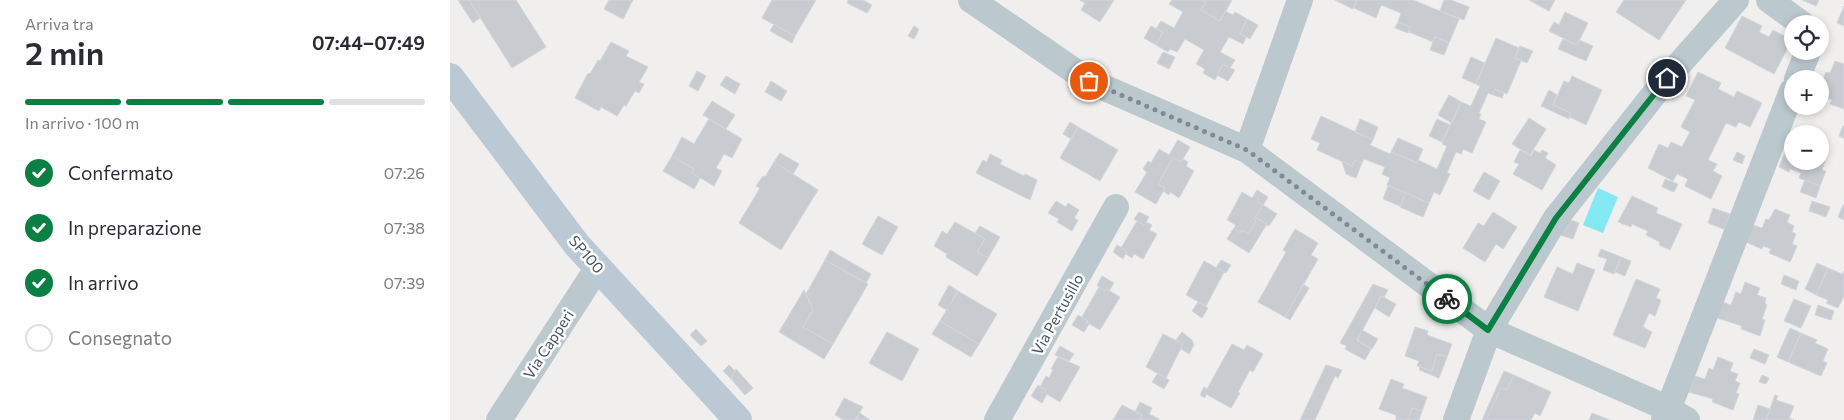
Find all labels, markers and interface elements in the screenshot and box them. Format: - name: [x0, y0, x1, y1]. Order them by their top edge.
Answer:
- text: Arriva tra: [25, 14, 94, 33]
- map controls: [1784, 15, 1829, 170]
- button: locate: [1784, 15, 1829, 60]
- text: 07:44–07:49: [312, 31, 425, 54]
- text: 2 min: [25, 32, 104, 72]
- pin: [1646, 57, 1688, 99]
- pin: [1068, 60, 1110, 102]
- icon: home: [1653, 64, 1681, 92]
- icon: bag: [1075, 67, 1103, 95]
- button: +: [1784, 70, 1829, 115]
- text: In arrivo · 100 m: [25, 113, 139, 132]
- button: −: [1784, 125, 1829, 170]
- icon: check: [25, 159, 53, 187]
- text: Confermato: [68, 161, 173, 184]
- text: 07:26: [384, 163, 425, 182]
- icon: check: [25, 214, 53, 242]
- text: In preparazione: [68, 216, 201, 239]
- text: 07:38: [384, 218, 425, 237]
- street label: SP100: [566, 231, 608, 277]
- icon: check: [25, 269, 53, 297]
- street label: Via Pertusillo: [1027, 270, 1087, 358]
- text: In arrivo: [68, 271, 139, 294]
- text: 07:39: [384, 273, 425, 292]
- courier: [1422, 274, 1472, 324]
- icon: bike: [1433, 285, 1461, 313]
- street label: Via Capperi: [519, 306, 577, 382]
- text: Consegnato: [68, 326, 172, 349]

